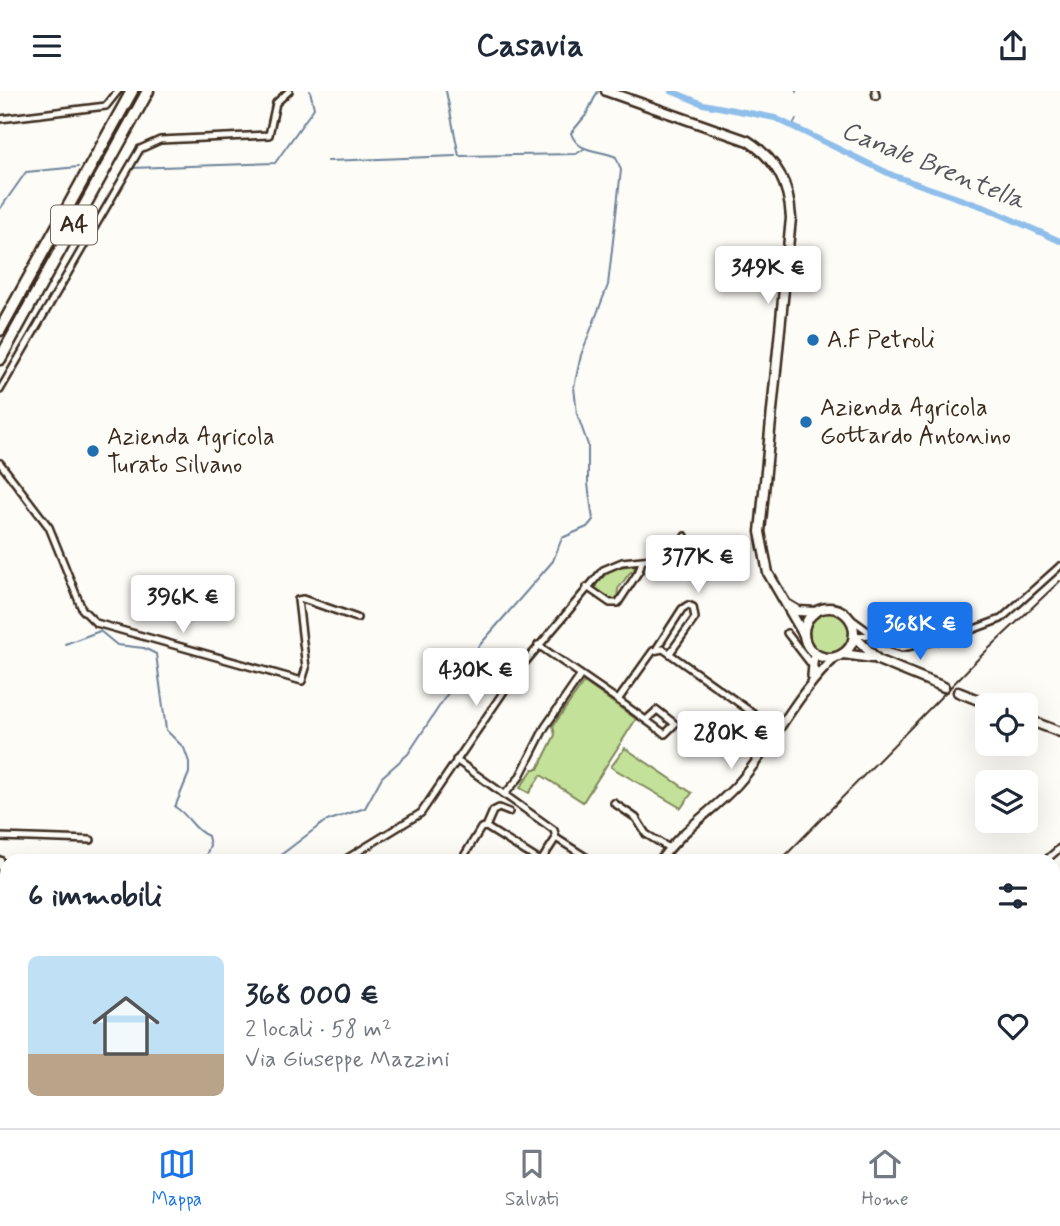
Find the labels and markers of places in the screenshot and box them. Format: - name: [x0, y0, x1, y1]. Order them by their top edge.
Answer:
- pin: 349K €: [711, 247, 825, 306]
- place label: A.F Petroli: [827, 325, 935, 356]
- marker: A.F Petroli: [805, 332, 821, 348]
- place label: Azienda Agricola Gottardo Antonino: [820, 393, 1011, 452]
- marker: Azienda Agricola Gottardo Antonino: [798, 414, 814, 430]
- place label: Azienda Agricola Turato Silvano: [107, 422, 275, 481]
- marker: Azienda Agricola Turato Silvano: [85, 443, 101, 459]
- pin: 377K €: [641, 535, 755, 595]
- pin: 396K €: [126, 575, 240, 635]
- pin: 368K €: [863, 603, 977, 662]
- pin: 430K €: [419, 649, 533, 708]
- pin: 280K €: [674, 711, 788, 771]

